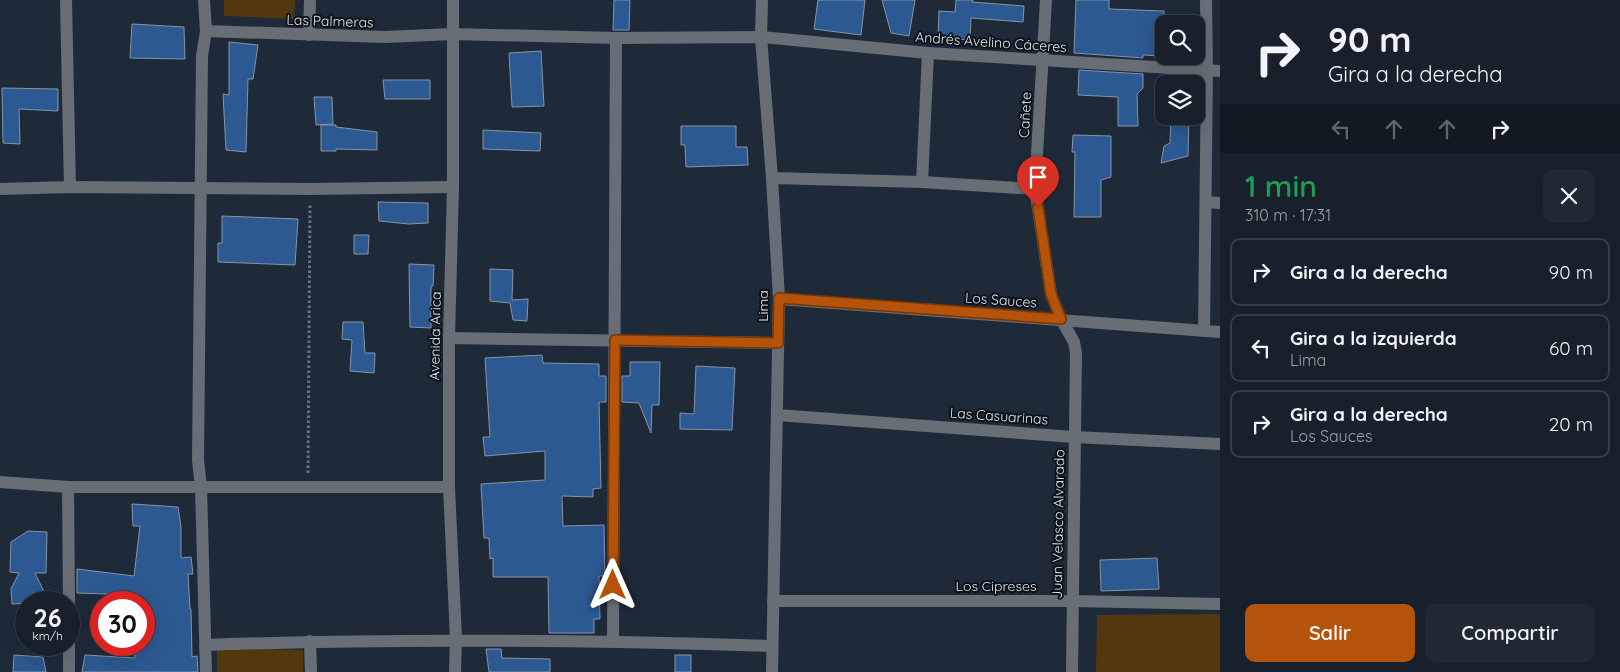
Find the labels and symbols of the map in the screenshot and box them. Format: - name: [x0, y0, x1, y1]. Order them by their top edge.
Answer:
- street label: Las Palmeras: [286, 10, 374, 32]
- street label: Andrés Avelino Cáceres: [915, 28, 1067, 56]
- street label: Cañete: [1015, 91, 1035, 139]
- pin: [1017, 156, 1059, 207]
- street label: Los Sauces: [964, 289, 1038, 311]
- street label: Lima: [754, 290, 772, 322]
- street label: Avenida Arica: [425, 291, 445, 381]
- street label: Las Casuarinas: [949, 404, 1049, 428]
- street label: Juan Velasco Alvarado: [1048, 449, 1068, 599]
- position arrow: [586, 558, 638, 610]
- street label: Los Cipreses: [956, 577, 1036, 595]
- speed limit sign: 30: [90, 591, 155, 656]

